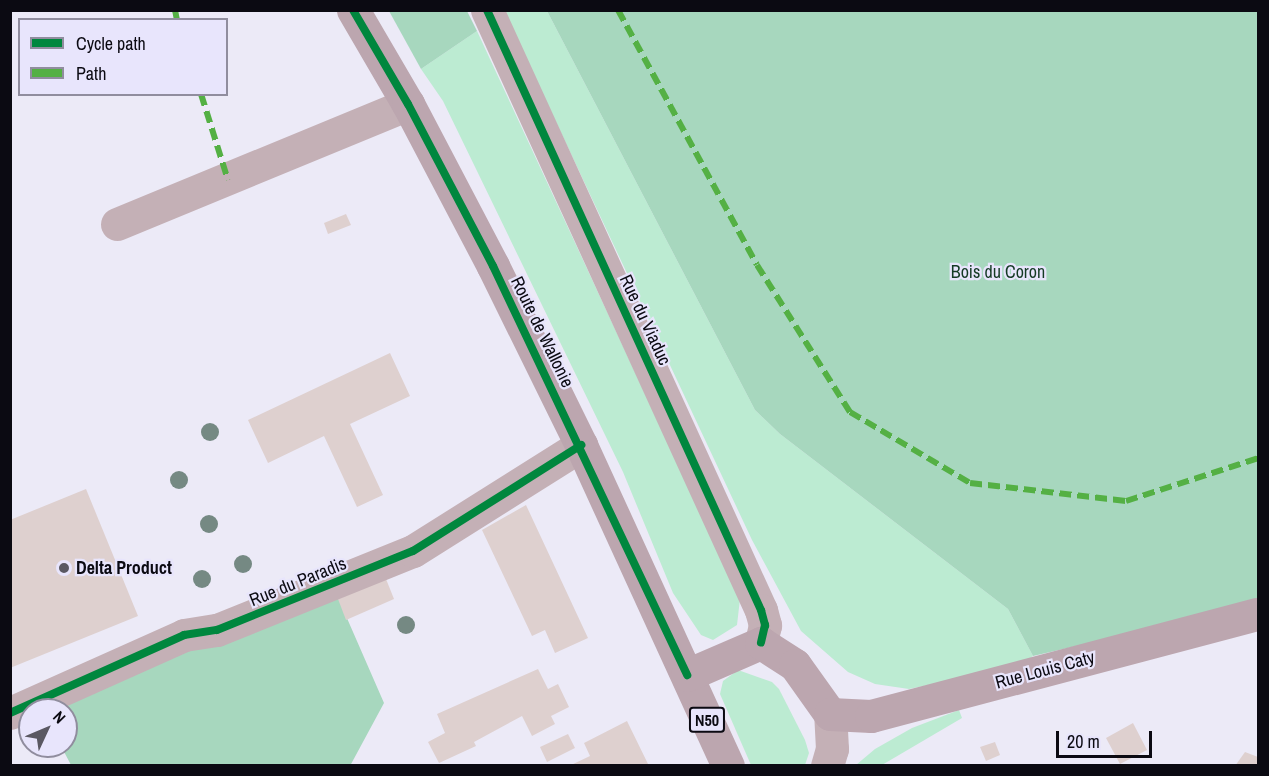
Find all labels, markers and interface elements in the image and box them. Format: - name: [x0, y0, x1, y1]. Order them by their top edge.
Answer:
- legend: [18, 18, 228, 96]
- text: Cycle path: [76, 31, 146, 56]
- text: Path: [76, 61, 106, 86]
- park label: Bois du Coron: [951, 261, 1045, 283]
- street label: Rue du Viaduc: [615, 271, 675, 369]
- street label: Route de Wallonie: [506, 273, 578, 391]
- street label: Rue du Paradis: [246, 553, 350, 611]
- place label: Delta Product: [76, 557, 172, 579]
- marker: Delta Product: [57, 561, 71, 575]
- street label: Rue Louis Caty: [993, 646, 1097, 694]
- north arrow: [18, 698, 78, 758]
- text: N: [48, 706, 71, 728]
- road number: N50: [688, 707, 726, 733]
- scale bar: [1059, 719, 1155, 757]
- text: 20 m: [1067, 729, 1100, 754]

